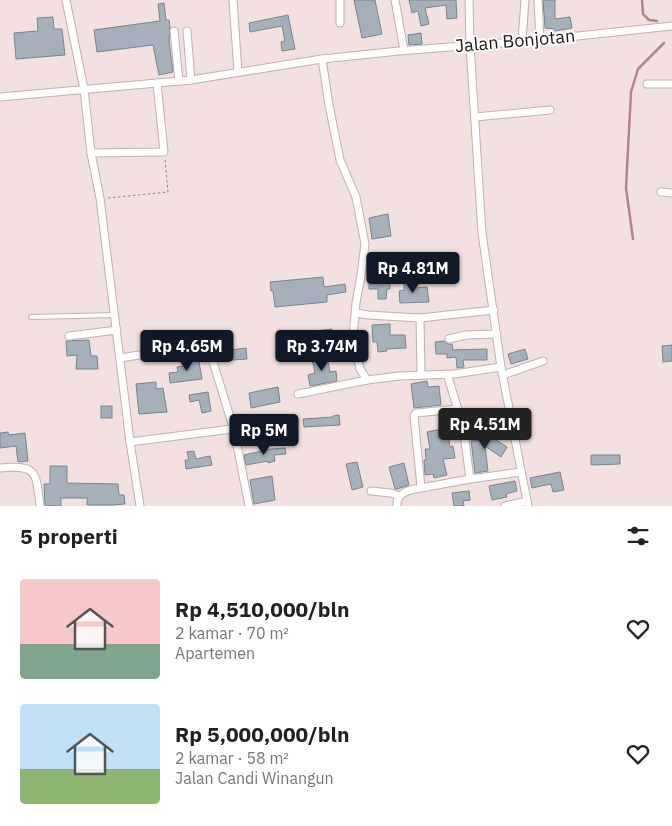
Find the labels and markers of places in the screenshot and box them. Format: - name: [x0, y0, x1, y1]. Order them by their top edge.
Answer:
- pin: Rp 4.81M: [361, 252, 465, 294]
- pin: Rp 4.65M: [135, 330, 239, 372]
- pin: Rp 3.74M: [270, 330, 374, 372]
- pin: Rp 4.51M: [433, 408, 537, 450]
- pin: Rp 5M: [229, 414, 299, 456]

